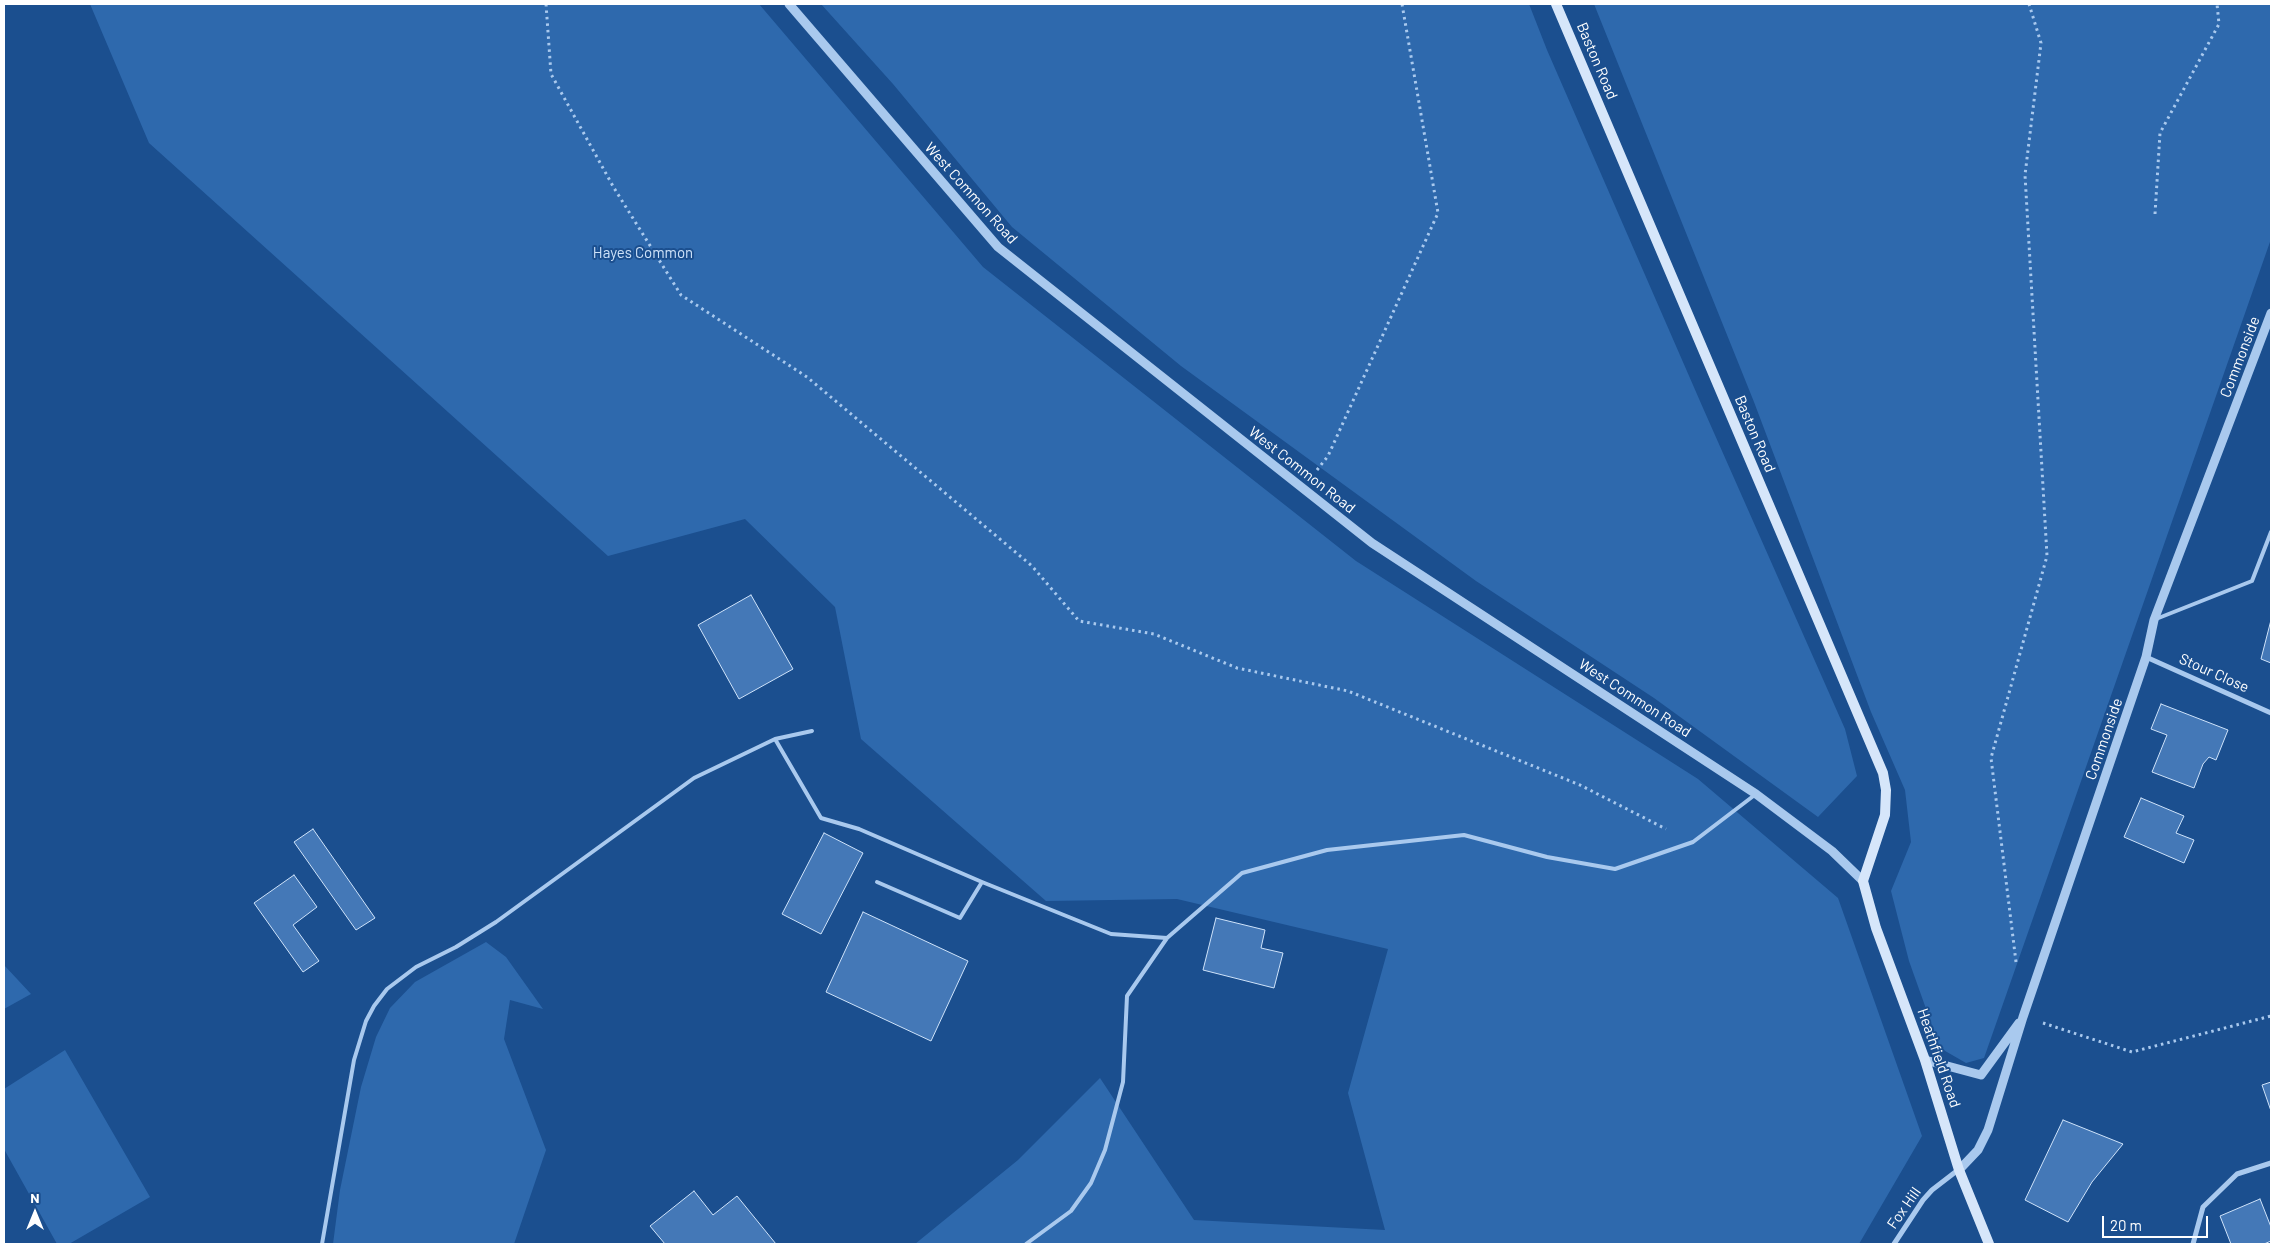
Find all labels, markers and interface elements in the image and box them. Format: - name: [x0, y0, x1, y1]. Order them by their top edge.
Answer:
- street label: Baston Road: [1573, 20, 1621, 102]
- street label: West Common Road: [921, 139, 1021, 247]
- park label: Hayes Common: [593, 244, 693, 262]
- street label: Commonside: [2216, 314, 2264, 400]
- street label: Baston Road: [1731, 393, 1779, 475]
- street label: West Common Road: [1245, 423, 1359, 517]
- street label: Stour Close: [2176, 650, 2252, 696]
- street label: West Common Road: [1575, 655, 1695, 741]
- street label: Commonside: [2082, 696, 2126, 782]
- street label: Heathfield Road: [1914, 1006, 1964, 1110]
- street label: Fox Hill: [1883, 1184, 1925, 1232]
- north arrow: [10, 1188, 60, 1238]
- text: N: [30, 1189, 40, 1206]
- scale bar: [2105, 1206, 2211, 1238]
- text: 20 m: [2110, 1216, 2142, 1234]

